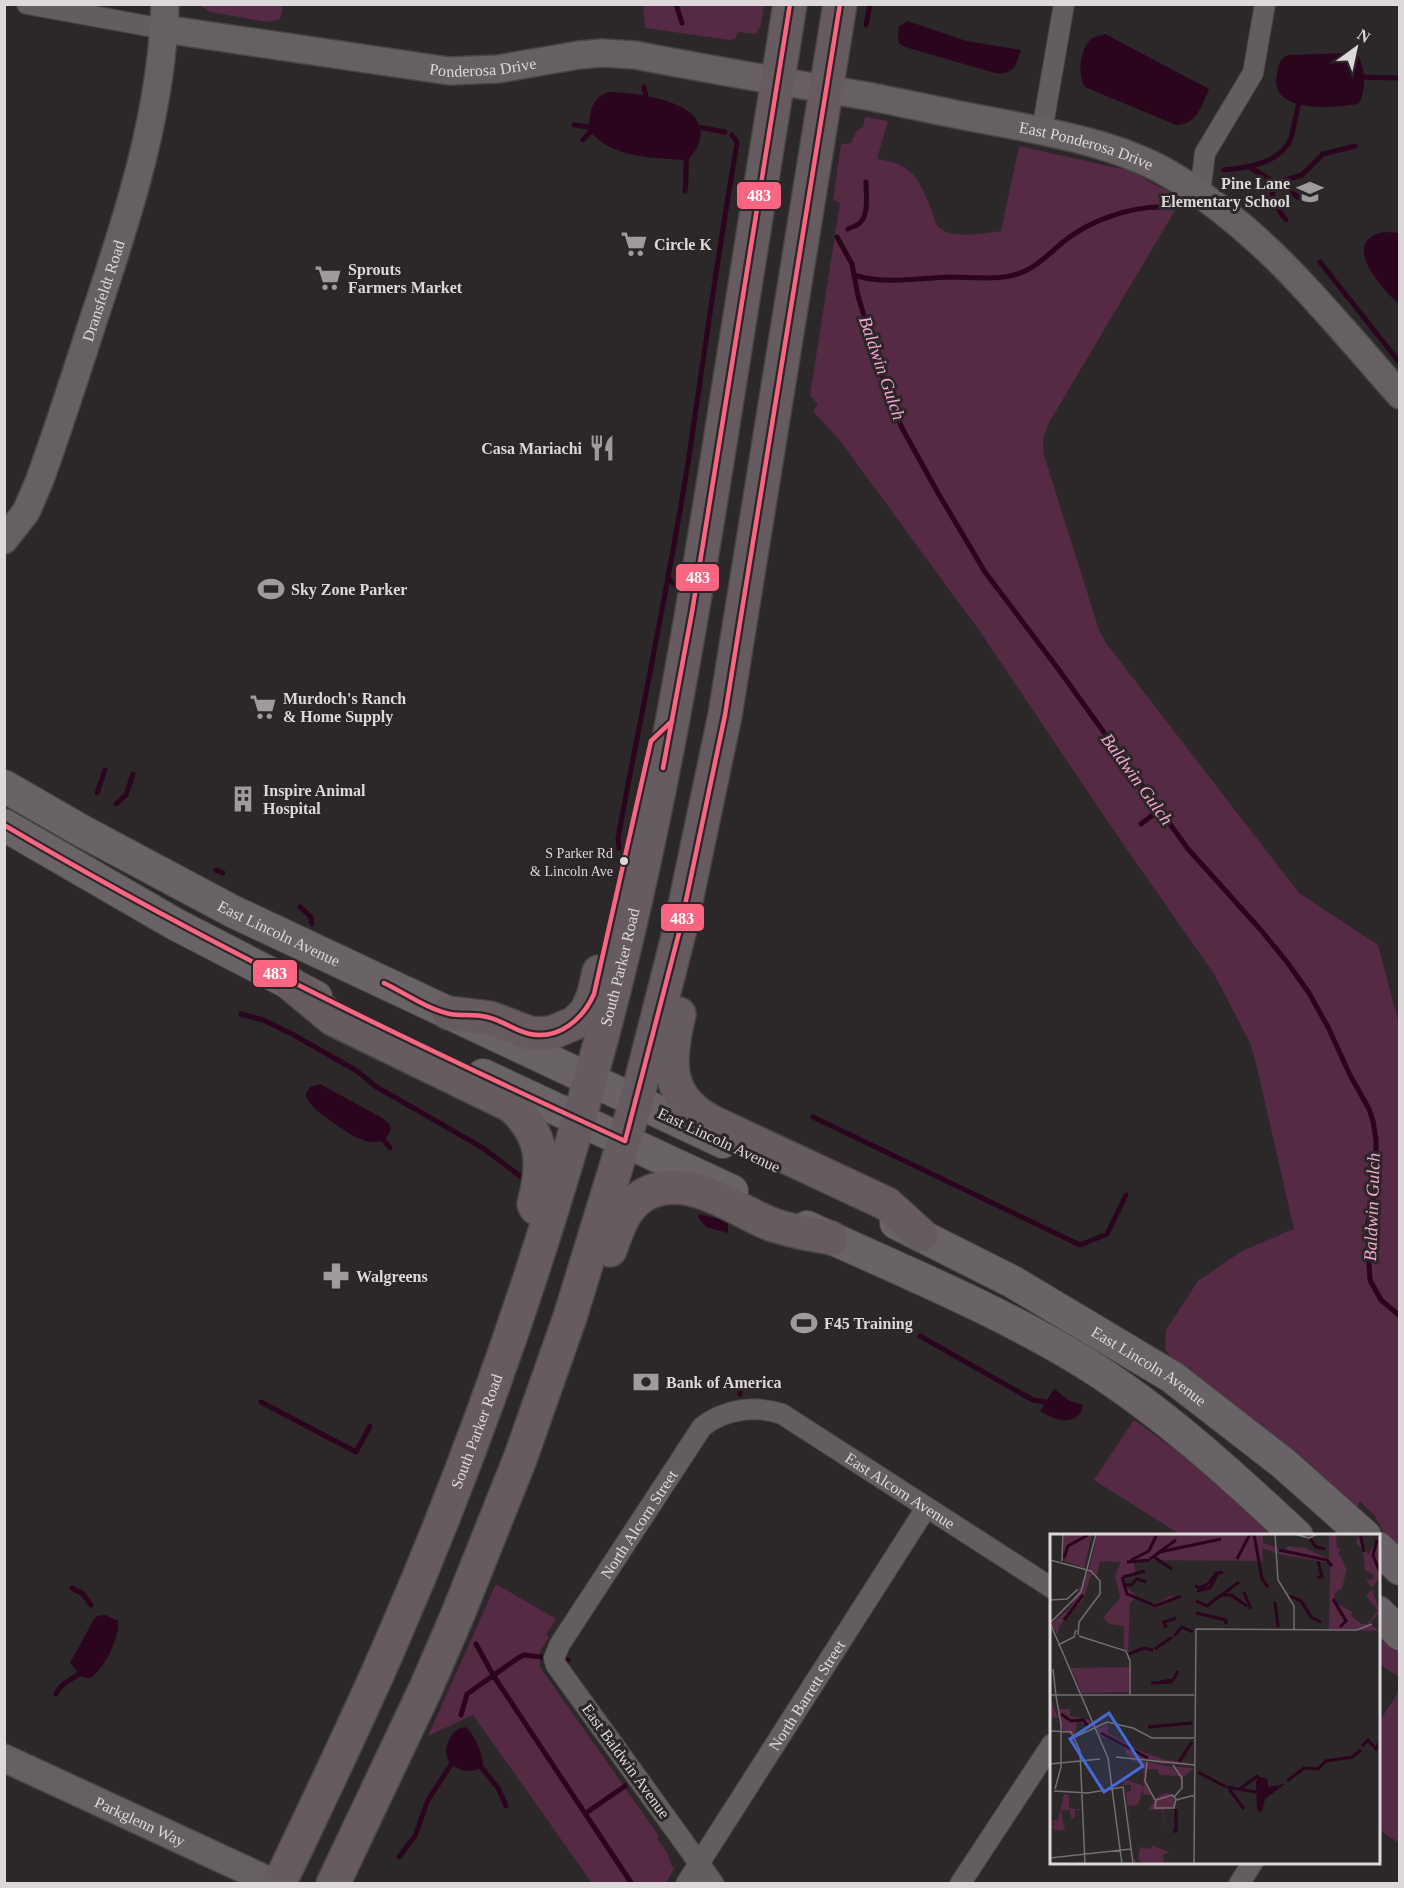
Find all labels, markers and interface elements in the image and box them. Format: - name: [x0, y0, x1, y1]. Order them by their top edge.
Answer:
- north arrow: [1326, 18, 1386, 78]
- text: N: [1354, 26, 1374, 46]
- street label: Ponderosa Drive: [428, 54, 537, 80]
- street label: East Ponderosa Drive: [1018, 118, 1156, 173]
- place label: Pine Lane Elementary School: [1161, 175, 1291, 211]
- school or university icon: Pine Lane Elementary School: [1295, 177, 1325, 207]
- line badge: 483: [736, 181, 782, 210]
- text: 483: [747, 187, 771, 204]
- supermarket icon: Circle K: [619, 229, 649, 259]
- place label: Circle K: [654, 236, 712, 253]
- street label: Dransfeldt Road: [79, 238, 127, 343]
- place label: Sprouts Farmers Market: [348, 261, 463, 296]
- supermarket icon: Sprouts Farmers Market: [313, 263, 343, 293]
- water label: Baldwin Gulch: [855, 313, 909, 423]
- restaurant icon: Casa Mariachi: [587, 433, 617, 463]
- place label: Casa Mariachi: [481, 440, 583, 457]
- line badge: 483: [675, 563, 720, 592]
- text: 483: [686, 569, 710, 586]
- sports icon: Sky Zone Parker: [256, 574, 286, 604]
- place label: Sky Zone Parker: [291, 581, 407, 599]
- place label: Murdoch's Ranch & Home Supply: [283, 690, 406, 726]
- supermarket icon: Murdoch's Ranch & Home Supply: [248, 692, 278, 722]
- water label: Baldwin Gulch: [1097, 729, 1177, 829]
- place label: Inspire Animal Hospital: [263, 782, 366, 818]
- building icon: Inspire Animal Hospital: [228, 784, 258, 814]
- place label: S Parker Rd & Lincoln Ave: [530, 846, 613, 879]
- marker: S Parker Rd & Lincoln Ave: [618, 855, 630, 867]
- street label: East Lincoln Avenue: [215, 897, 343, 969]
- line badge: 483: [660, 903, 705, 932]
- street label: South Parker Road: [597, 906, 642, 1028]
- text: 483: [670, 910, 694, 927]
- line badge: 483: [252, 959, 298, 988]
- text: 483: [263, 965, 287, 982]
- street label: East Lincoln Avenue: [655, 1104, 783, 1176]
- water label: Baldwin Gulch: [1360, 1152, 1384, 1262]
- pharmacy icon: Walgreens: [321, 1261, 351, 1291]
- place label: Walgreens: [356, 1268, 428, 1286]
- sports icon: F45 Training: [789, 1308, 819, 1338]
- place label: F45 Training: [824, 1315, 913, 1333]
- street label: East Lincoln Avenue: [1089, 1323, 1210, 1409]
- bank icon: Bank of America: [631, 1367, 661, 1397]
- street label: South Parker Road: [447, 1372, 505, 1491]
- place label: Bank of America: [666, 1374, 782, 1391]
- street label: East Alcorn Avenue: [842, 1449, 958, 1532]
- street label: North Alcorn Street: [597, 1466, 681, 1581]
- inset map: [1050, 1534, 1380, 1864]
- street label: North Barrett Street: [765, 1637, 848, 1753]
- street label: East Baldwin Avenue: [579, 1700, 673, 1822]
- street label: Parkglenn Way: [92, 1793, 188, 1850]

